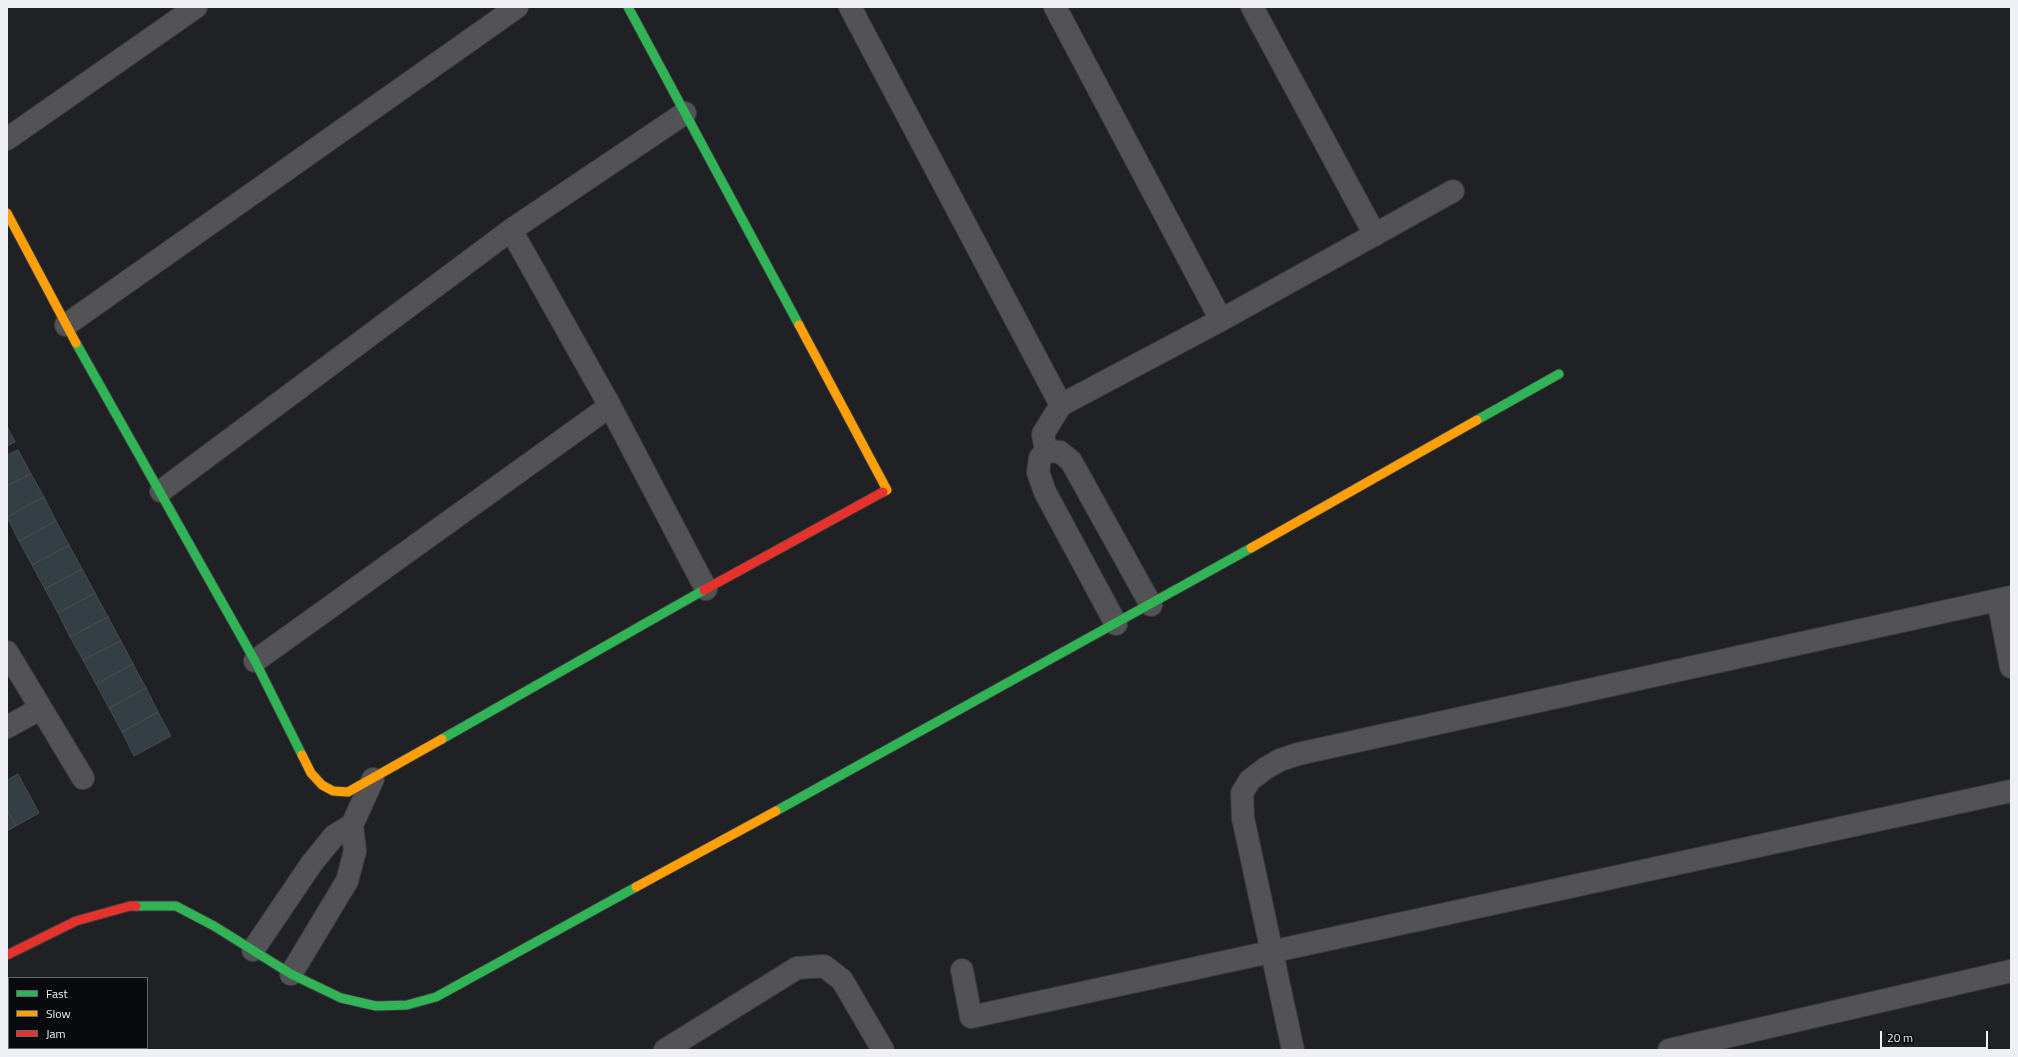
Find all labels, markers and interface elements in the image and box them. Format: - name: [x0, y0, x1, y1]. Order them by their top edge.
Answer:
- legend: [8, 977, 148, 1049]
- text: Fast: [46, 984, 68, 1003]
- text: Slow: [46, 1004, 71, 1023]
- scale bar: [1882, 1023, 1990, 1049]
- text: Jam: [46, 1024, 66, 1043]
- text: 20 m: [1887, 1028, 1913, 1047]

